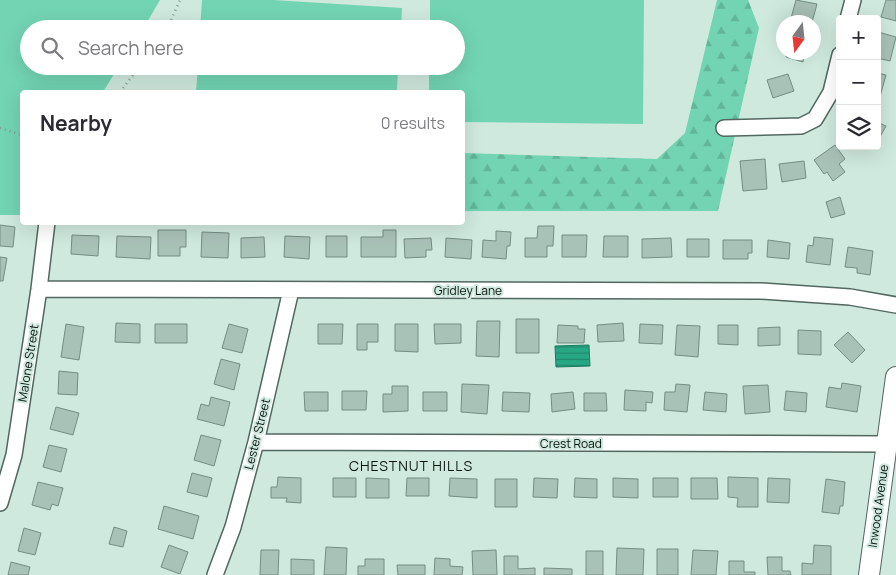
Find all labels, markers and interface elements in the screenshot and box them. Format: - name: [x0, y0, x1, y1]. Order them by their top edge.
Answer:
- north arrow: [776, 15, 821, 60]
- map controls: [836, 15, 881, 150]
- button: +: [836, 15, 881, 60]
- search box: [20, 20, 465, 75]
- icon: search: [38, 34, 66, 62]
- text: Search here: [78, 35, 184, 61]
- button: −: [836, 60, 881, 105]
- button: layers: [836, 105, 881, 150]
- text: Nearby: [40, 109, 112, 137]
- text: 0 results: [381, 112, 445, 134]
- street label: Gridley Lane: [434, 282, 502, 299]
- street label: Malone Street: [13, 323, 43, 403]
- street label: Lester Street: [240, 396, 274, 471]
- street label: Crest Road: [540, 435, 602, 452]
- district label: CHESTNUT HILLS: [349, 456, 473, 475]
- street label: Inwood Avenue: [864, 463, 892, 549]

